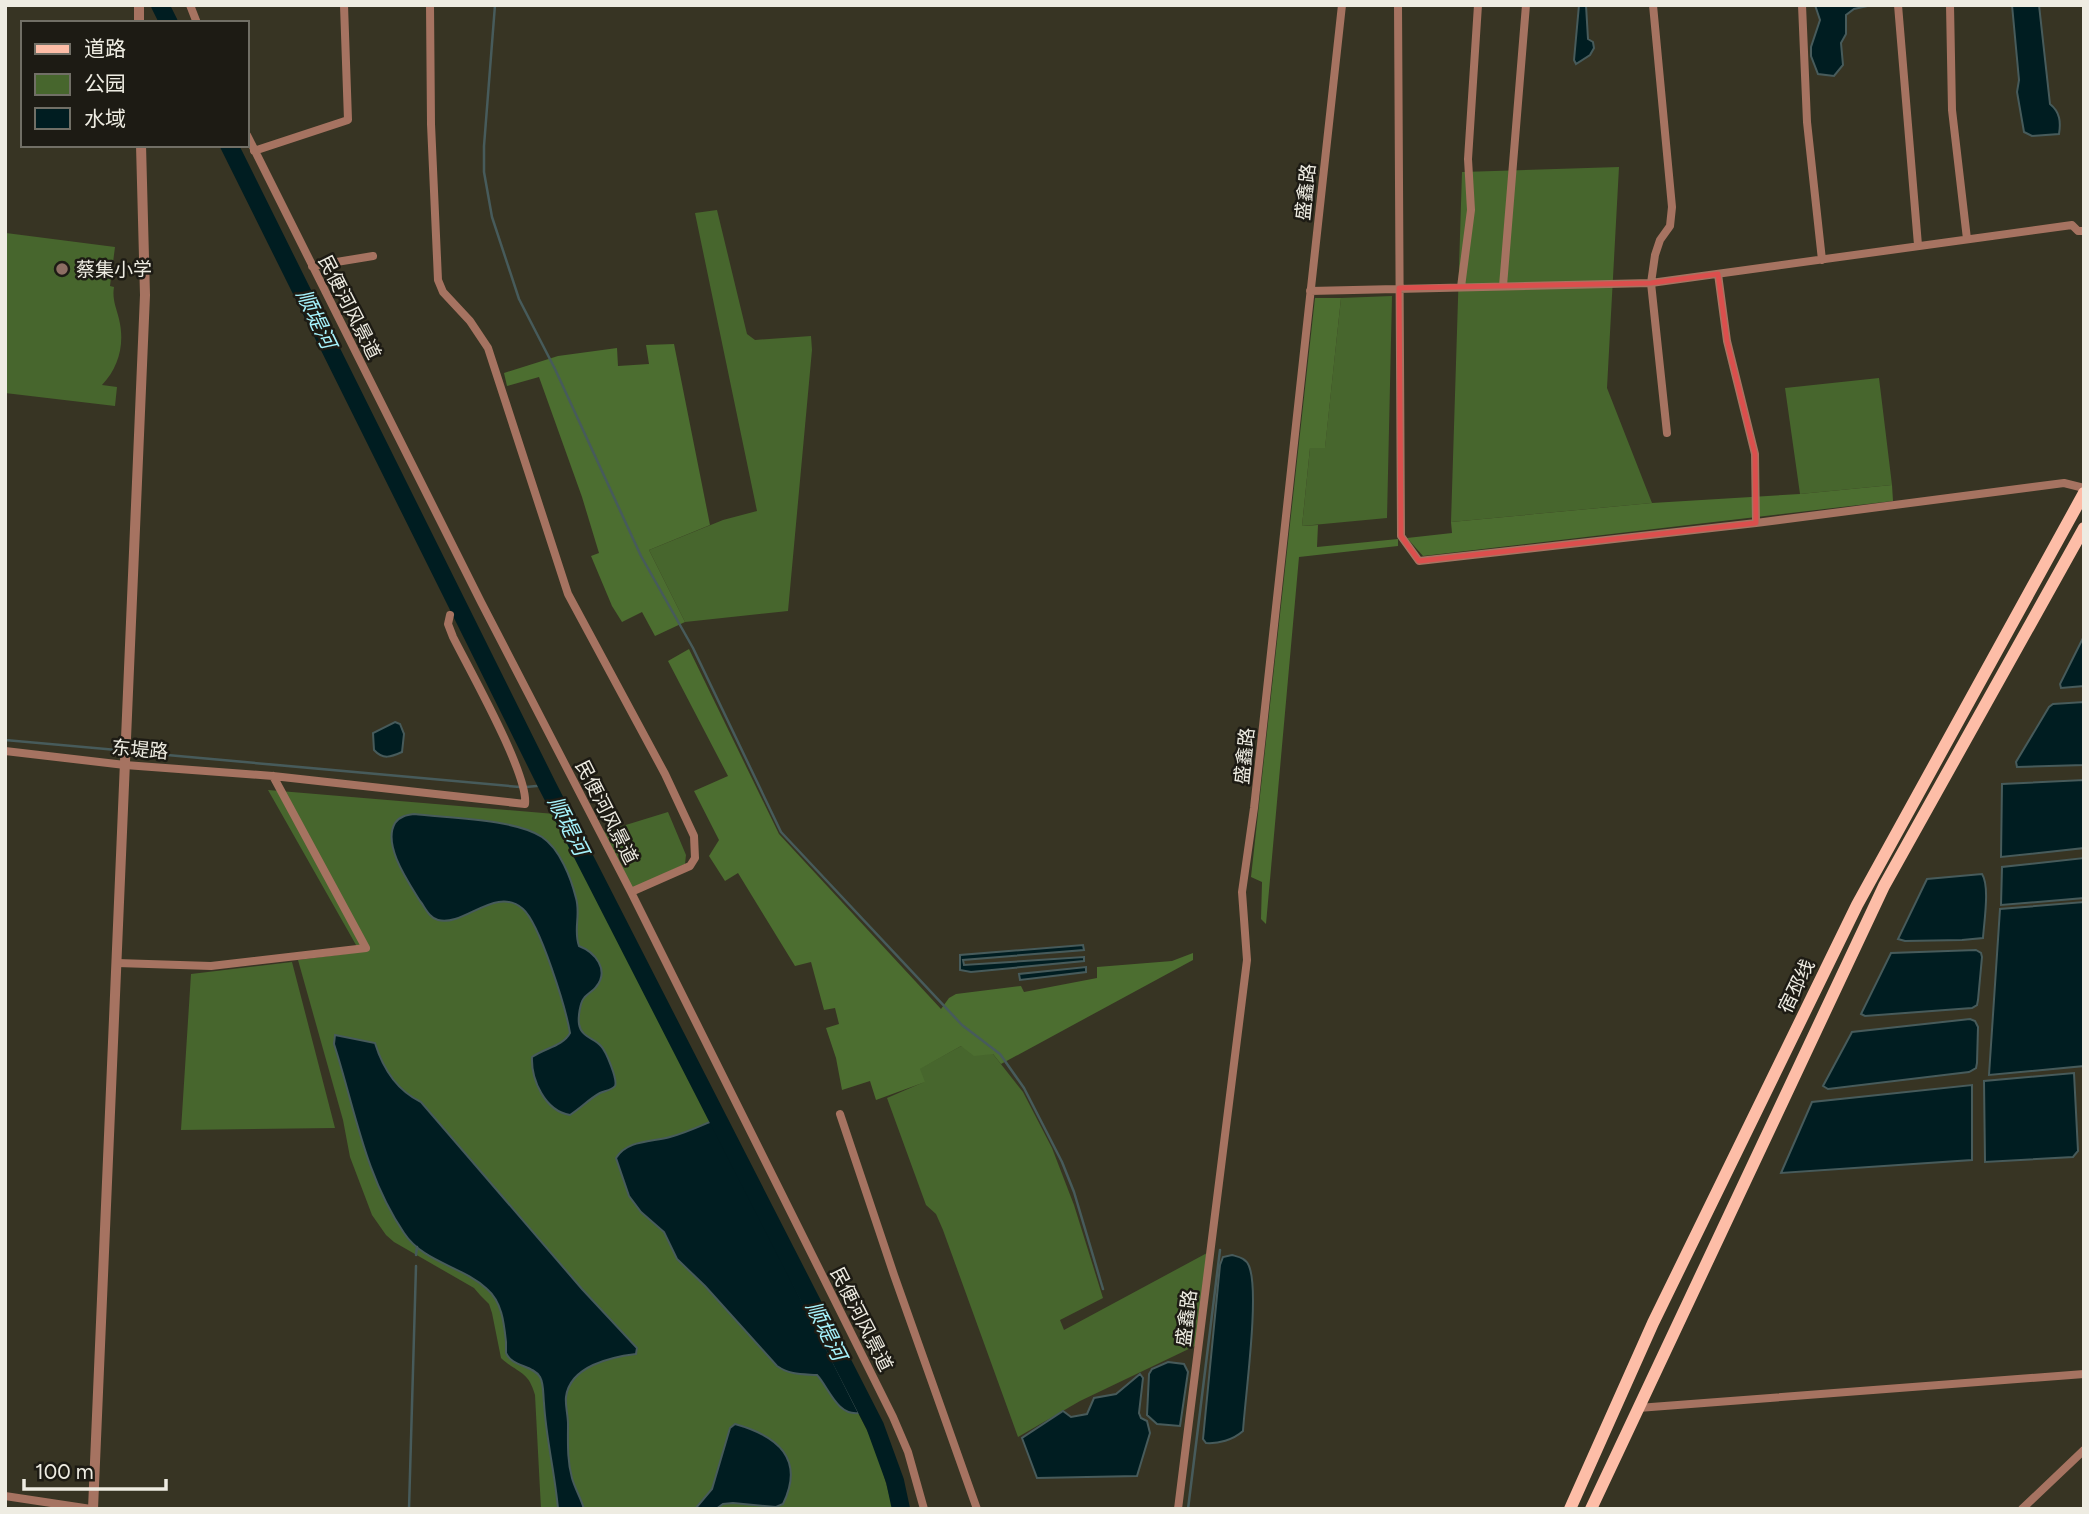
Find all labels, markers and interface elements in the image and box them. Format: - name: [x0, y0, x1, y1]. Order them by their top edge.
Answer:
- legend: [21, 21, 248, 147]
- text: 道路: [84, 36, 126, 61]
- text: 公园: [84, 71, 126, 96]
- text: 水域: [84, 106, 126, 131]
- street label: 盛鑫路: [1291, 162, 1320, 222]
- street label: 民便河风景道: [313, 251, 386, 363]
- place label: 蔡集小学: [76, 258, 152, 281]
- marker: 蔡集小学: [54, 261, 70, 277]
- water label: 顺堤河: [291, 285, 343, 356]
- street label: 盛鑫路: [1230, 726, 1259, 786]
- street label: 东堤路: [111, 736, 169, 763]
- street label: 民便河风景道: [570, 756, 643, 868]
- water label: 顺堤河: [543, 792, 596, 863]
- street label: 宿邳线: [1774, 956, 1819, 1017]
- street label: 民便河风景道: [825, 1263, 898, 1375]
- street label: 盛鑫路: [1172, 1288, 1201, 1348]
- water label: 顺堤河: [801, 1297, 854, 1368]
- scale bar: [24, 1448, 166, 1492]
- text: 100 m: [35, 1459, 94, 1484]

